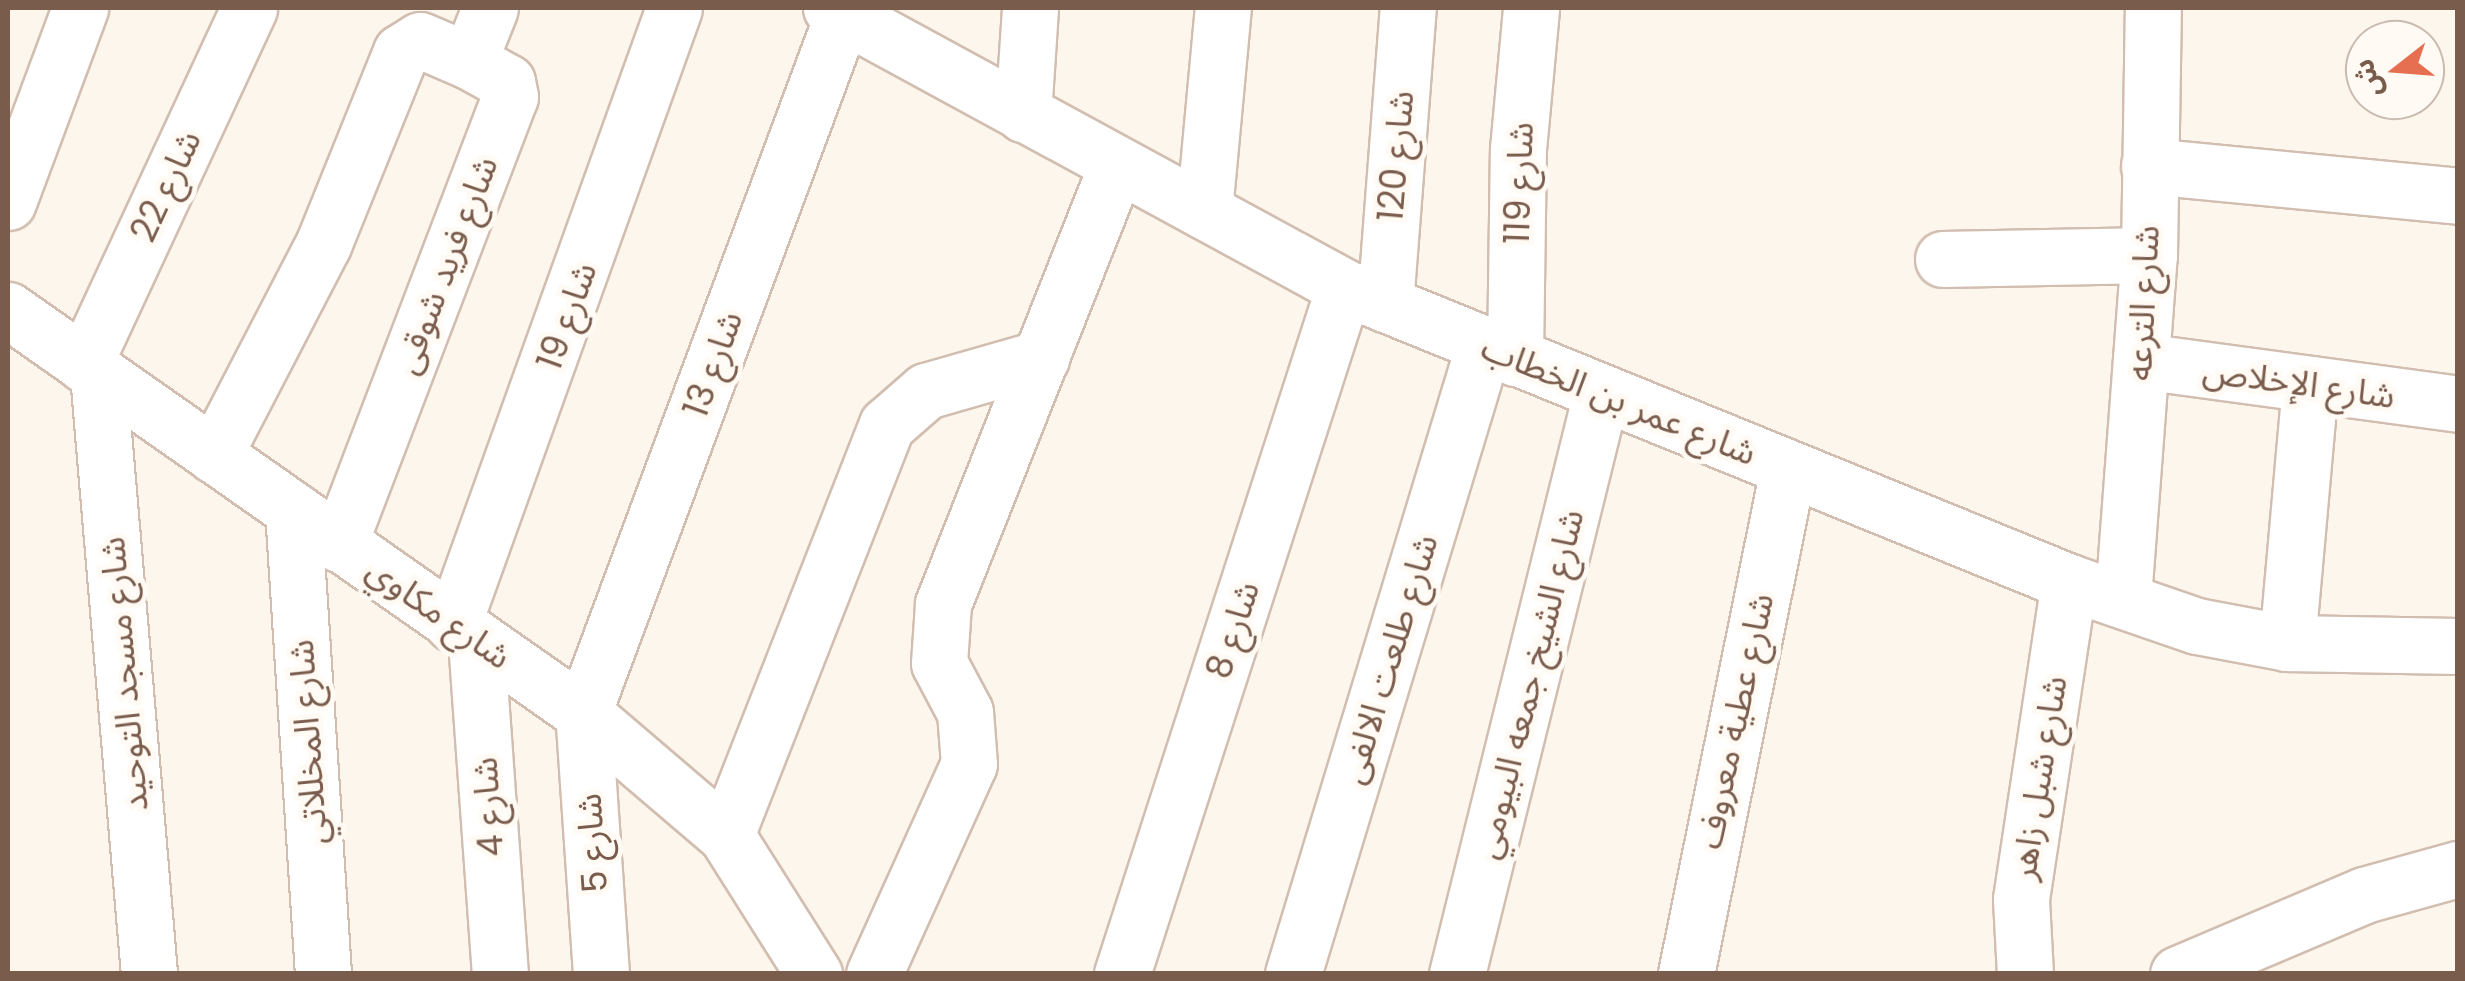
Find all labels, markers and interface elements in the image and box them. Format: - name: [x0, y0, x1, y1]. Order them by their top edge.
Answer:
- north arrow: [2345, 20, 2445, 120]
- text: ش: [2343, 54, 2392, 102]
- street label: شارع 120: [1369, 89, 1423, 223]
- street label: شارع 119: [1496, 121, 1542, 245]
- street label: شارع 22: [122, 124, 210, 248]
- street label: شارع فريد شوقى: [385, 150, 507, 380]
- street label: شارع الترعه: [2118, 224, 2168, 382]
- street label: شارع 19: [528, 257, 606, 375]
- street label: شارع 13: [675, 305, 751, 423]
- street label: شارع عمر بن الخطاب: [1476, 326, 1762, 474]
- street label: شارع الإخلاص: [2200, 349, 2398, 417]
- street label: شارع الشيخ جمعه البيومي: [1465, 505, 1593, 863]
- street label: شارع طلعت الالفى: [1331, 529, 1447, 789]
- street label: شارع مسجد التوحيد: [91, 535, 157, 813]
- street label: شارع مكاوي: [359, 548, 519, 678]
- street label: شارع 8: [1198, 576, 1268, 684]
- street label: شارع عطية معروف: [1687, 590, 1783, 852]
- street label: شارع المخللاتي: [280, 638, 336, 846]
- street label: شارع شبل زاهر: [2002, 673, 2076, 883]
- street label: شارع 4: [464, 756, 512, 858]
- street label: شارع 5: [568, 792, 616, 894]

